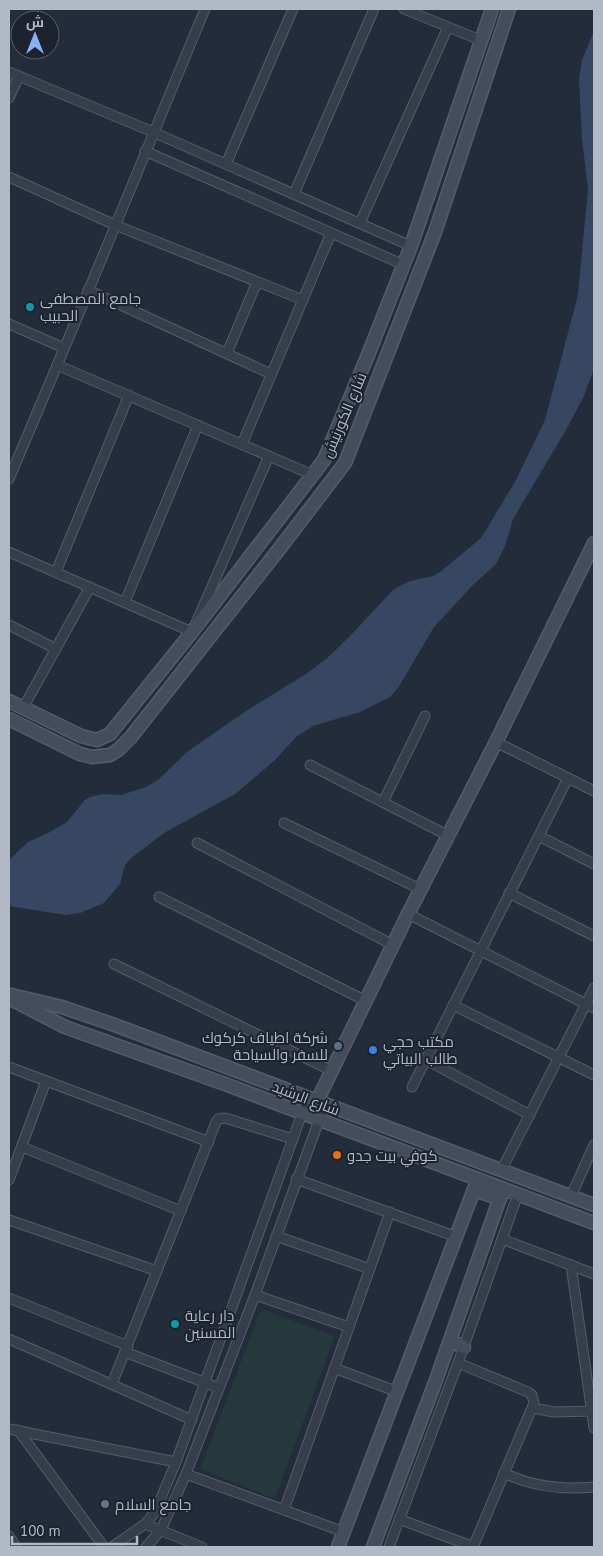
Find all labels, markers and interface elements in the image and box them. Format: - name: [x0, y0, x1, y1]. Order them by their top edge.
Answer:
- north arrow: [10, 10, 60, 60]
- text: ش: [26, 13, 44, 31]
- place label: جامع المصطفى الحبيب: [40, 289, 141, 325]
- marker: جامع المصطفى الحبيب: [24, 301, 36, 313]
- street label: شارع الكورنيش: [318, 369, 372, 461]
- place label: شركة اطياف كركوك للسفر والسياحة: [202, 1028, 328, 1064]
- place label: مكتب حجي طالب البياتي: [383, 1032, 458, 1071]
- marker: شركة اطياف كركوك للسفر والسياحة: [332, 1040, 344, 1052]
- marker: مكتب حجي طالب البياتي: [367, 1044, 379, 1056]
- street label: شارع الرشيد: [269, 1076, 342, 1121]
- place label: كوفي بيت جدو: [347, 1146, 438, 1168]
- marker: كوفي بيت جدو: [331, 1149, 343, 1161]
- place label: دار رعاية المسنين: [185, 1306, 236, 1343]
- marker: دار رعاية المسنين: [169, 1318, 181, 1330]
- place label: جامع السلام: [115, 1495, 191, 1516]
- marker: جامع السلام: [99, 1498, 111, 1510]
- scale bar: [12, 1514, 138, 1546]
- text: 100 m: [20, 1521, 61, 1540]

